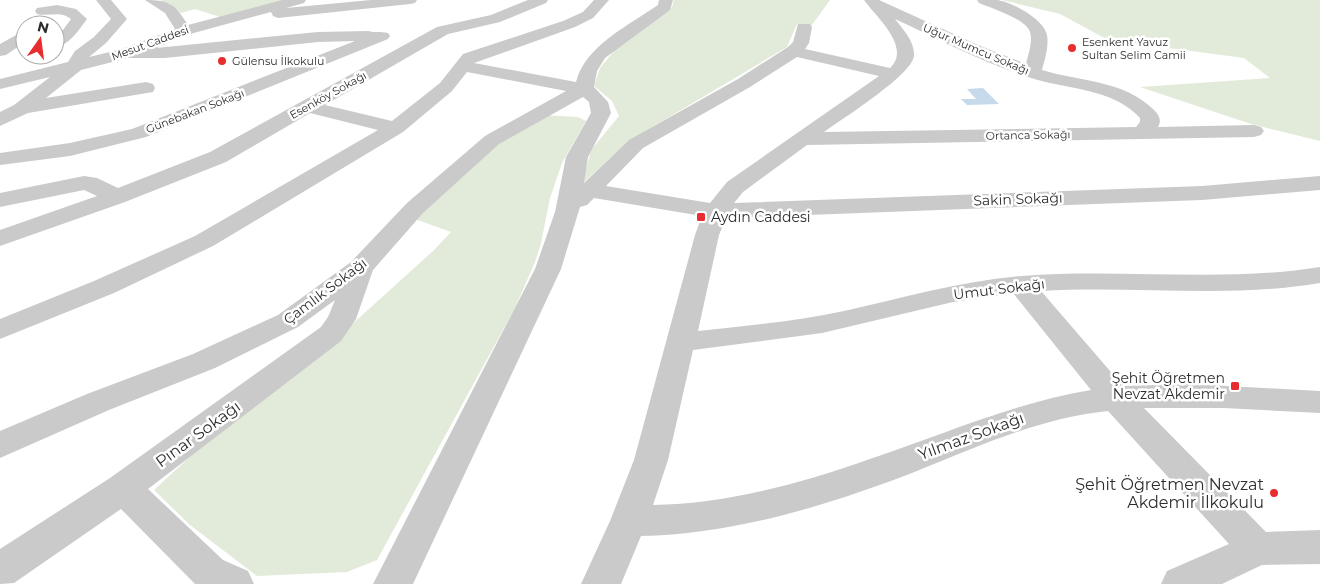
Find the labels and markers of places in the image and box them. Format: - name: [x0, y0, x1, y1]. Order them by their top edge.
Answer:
- place label: Esenkent Yavuz Sultan Selim Camii: [1082, 35, 1186, 62]
- marker: Esenkent Yavuz Sultan Selim Camii: [1066, 42, 1078, 54]
- place label: Gülensu İlkokulu: [232, 54, 324, 68]
- marker: Gülensu İlkokulu: [216, 55, 228, 67]
- place label: Aydın Caddesi: [711, 208, 811, 226]
- marker: Aydın Caddesi: [695, 211, 707, 223]
- place label: Şehit Öğretmen Nevzat Akdemir: [1112, 369, 1225, 403]
- marker: Şehit Öğretmen Nevzat Akdemir: [1229, 380, 1241, 392]
- place label: Şehit Öğretmen Nevzat Akdemir İlkokulu: [1075, 474, 1264, 512]
- marker: Şehit Öğretmen Nevzat Akdemir İlkokulu: [1268, 487, 1280, 499]

